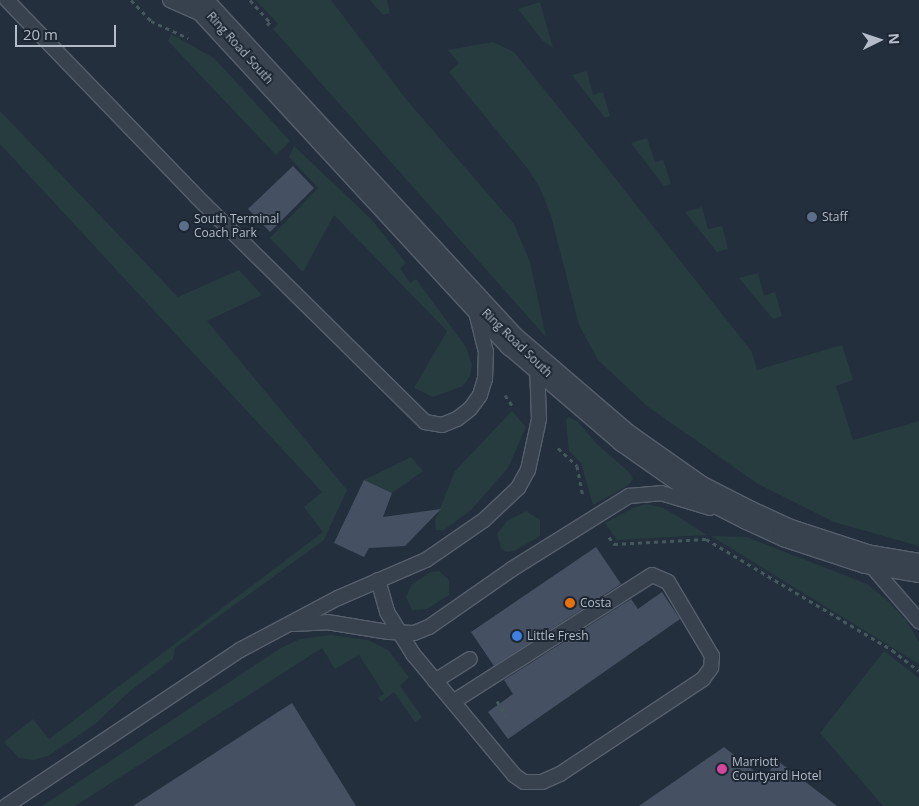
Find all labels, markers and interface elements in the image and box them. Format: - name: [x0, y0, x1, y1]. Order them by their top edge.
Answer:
- street label: Ring Road South: [204, 9, 276, 87]
- scale bar: [18, 15, 119, 47]
- north arrow: [854, 15, 904, 65]
- text: 20 m: [23, 24, 58, 44]
- text: N: [885, 33, 904, 45]
- place label: Staff: [822, 210, 848, 224]
- marker: Staff: [806, 211, 818, 223]
- place label: South Terminal Coach Park: [194, 212, 279, 240]
- marker: South Terminal Coach Park: [178, 220, 190, 232]
- street label: Ring Road South: [479, 306, 555, 380]
- place label: Costa: [580, 596, 611, 610]
- marker: Costa: [564, 597, 576, 609]
- place label: Little Fresh: [527, 629, 589, 643]
- marker: Little Fresh: [511, 630, 523, 642]
- place label: Marriott Courtyard Hotel: [732, 755, 821, 783]
- marker: Marriott Courtyard Hotel: [716, 763, 728, 775]

